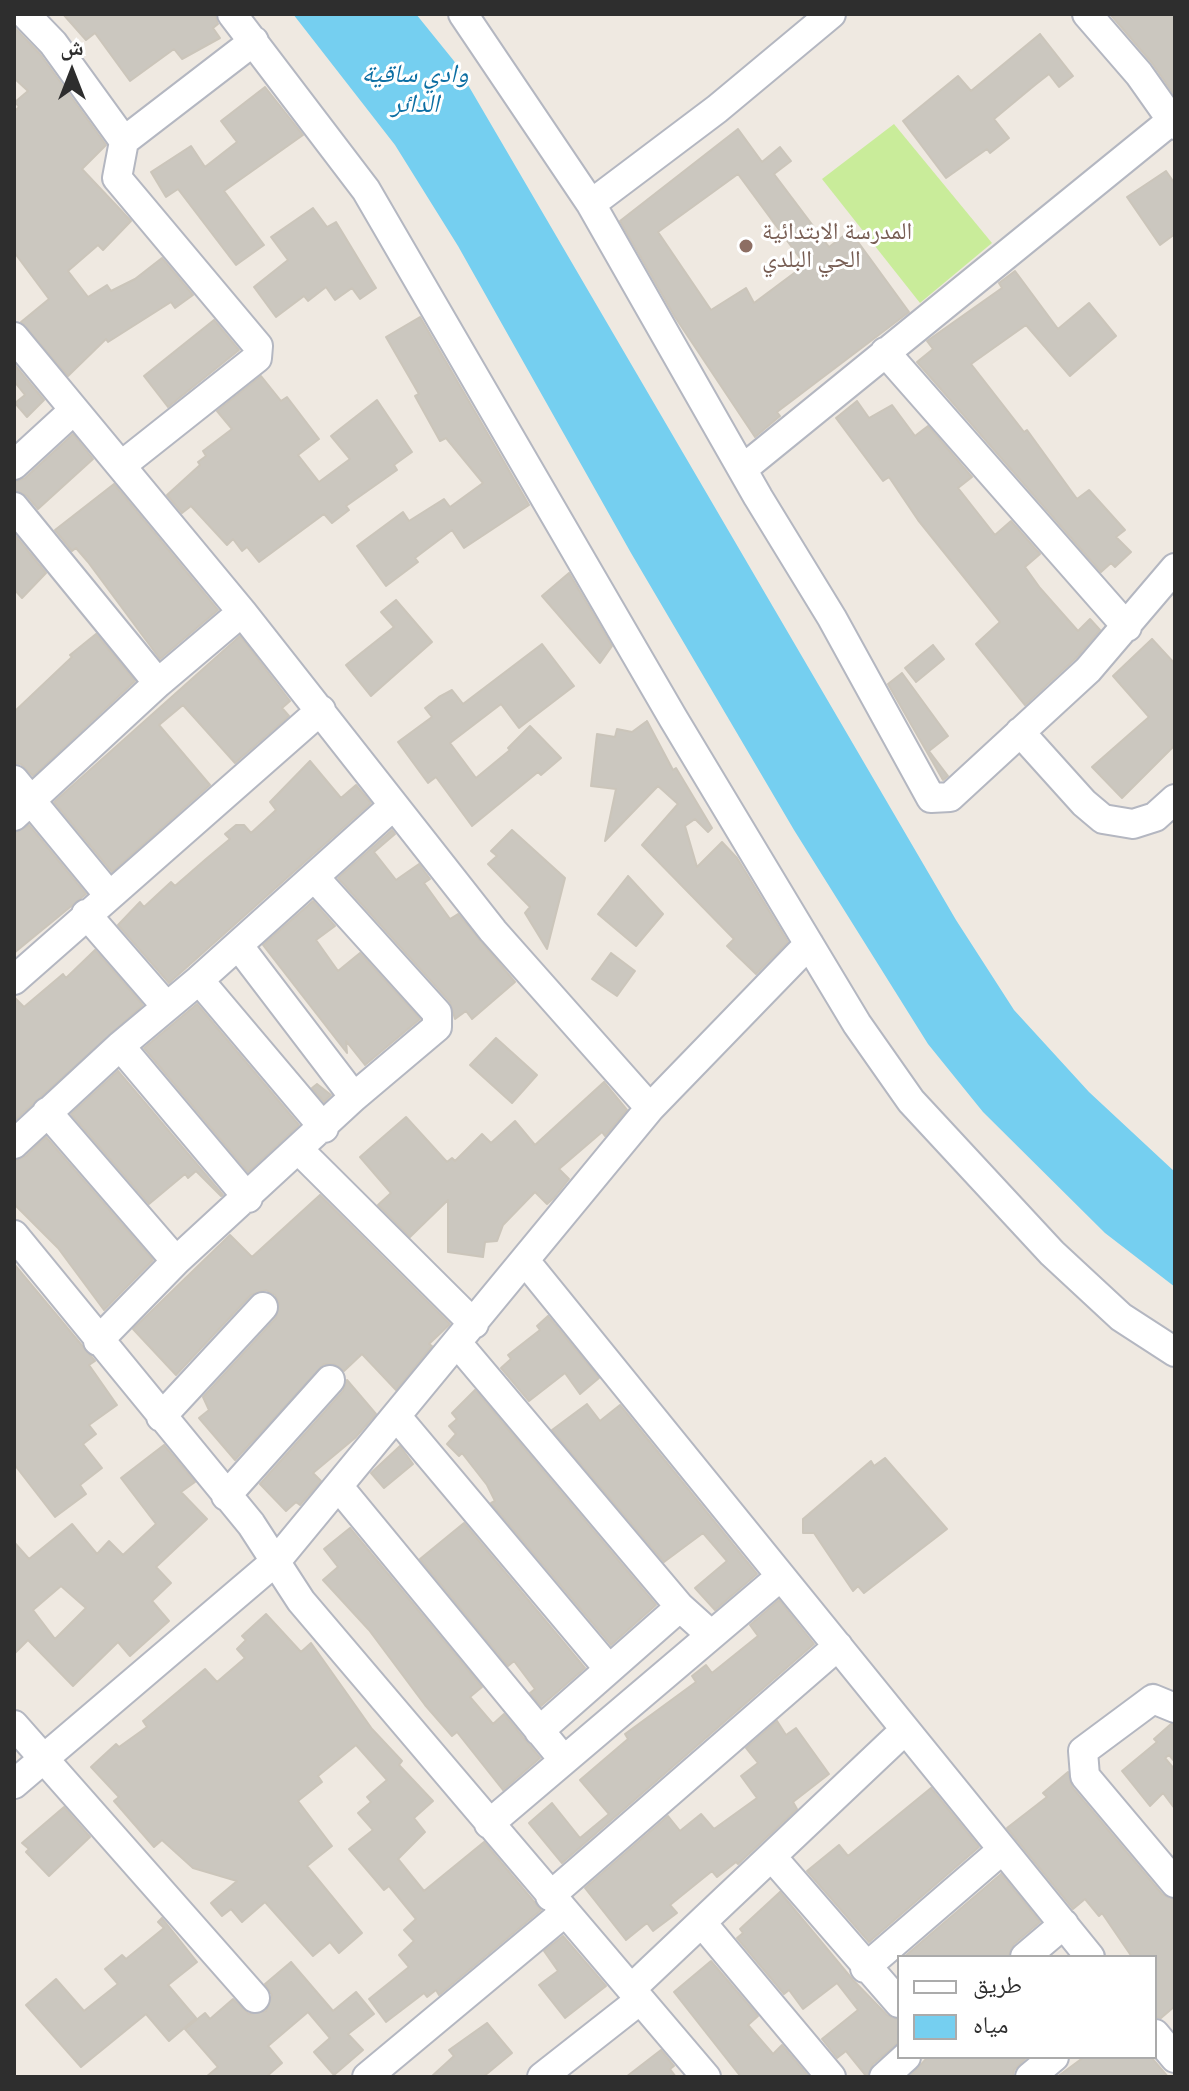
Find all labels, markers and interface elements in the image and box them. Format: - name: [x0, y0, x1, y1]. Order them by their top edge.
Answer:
- north arrow: [32, 32, 112, 112]
- text: ش: [60, 34, 84, 61]
- water label: وادي ساقية الدائر: [362, 59, 468, 120]
- place label: المدرسة الابتدائية الحي البلدي: [762, 218, 912, 274]
- marker: المدرسة الابتدائية الحي البلدي: [737, 237, 755, 255]
- legend: [897, 1955, 1157, 2059]
- text: طريق: [973, 1971, 1022, 1999]
- text: مياه: [973, 2011, 1008, 2039]

